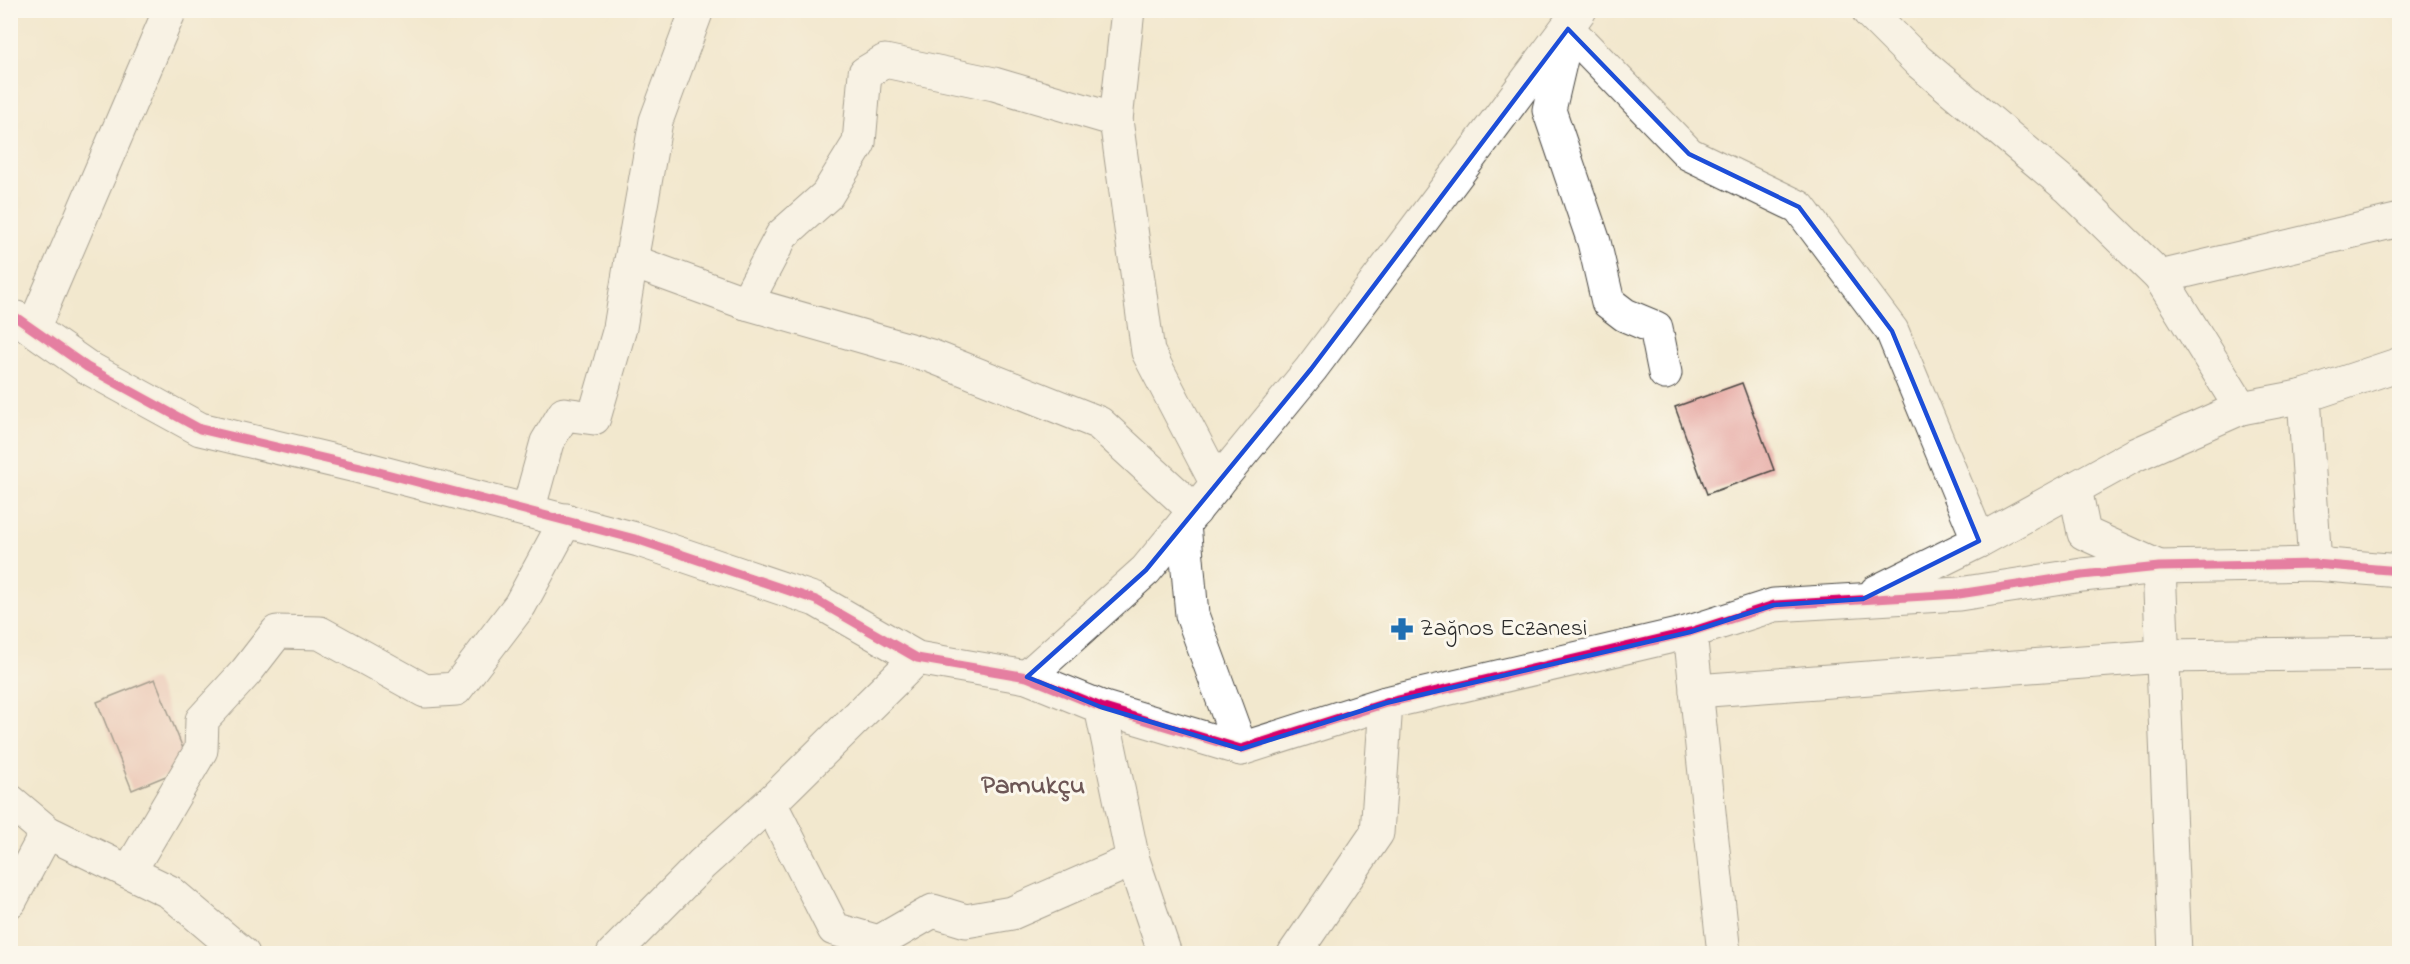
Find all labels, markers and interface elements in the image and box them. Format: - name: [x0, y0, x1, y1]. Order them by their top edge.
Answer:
- place label: Zağnos Eczanesi: [1420, 612, 1587, 647]
- pharmacy icon: Zağnos Eczanesi: [1389, 616, 1415, 642]
- district label: Pamukçu: [981, 767, 1085, 806]

